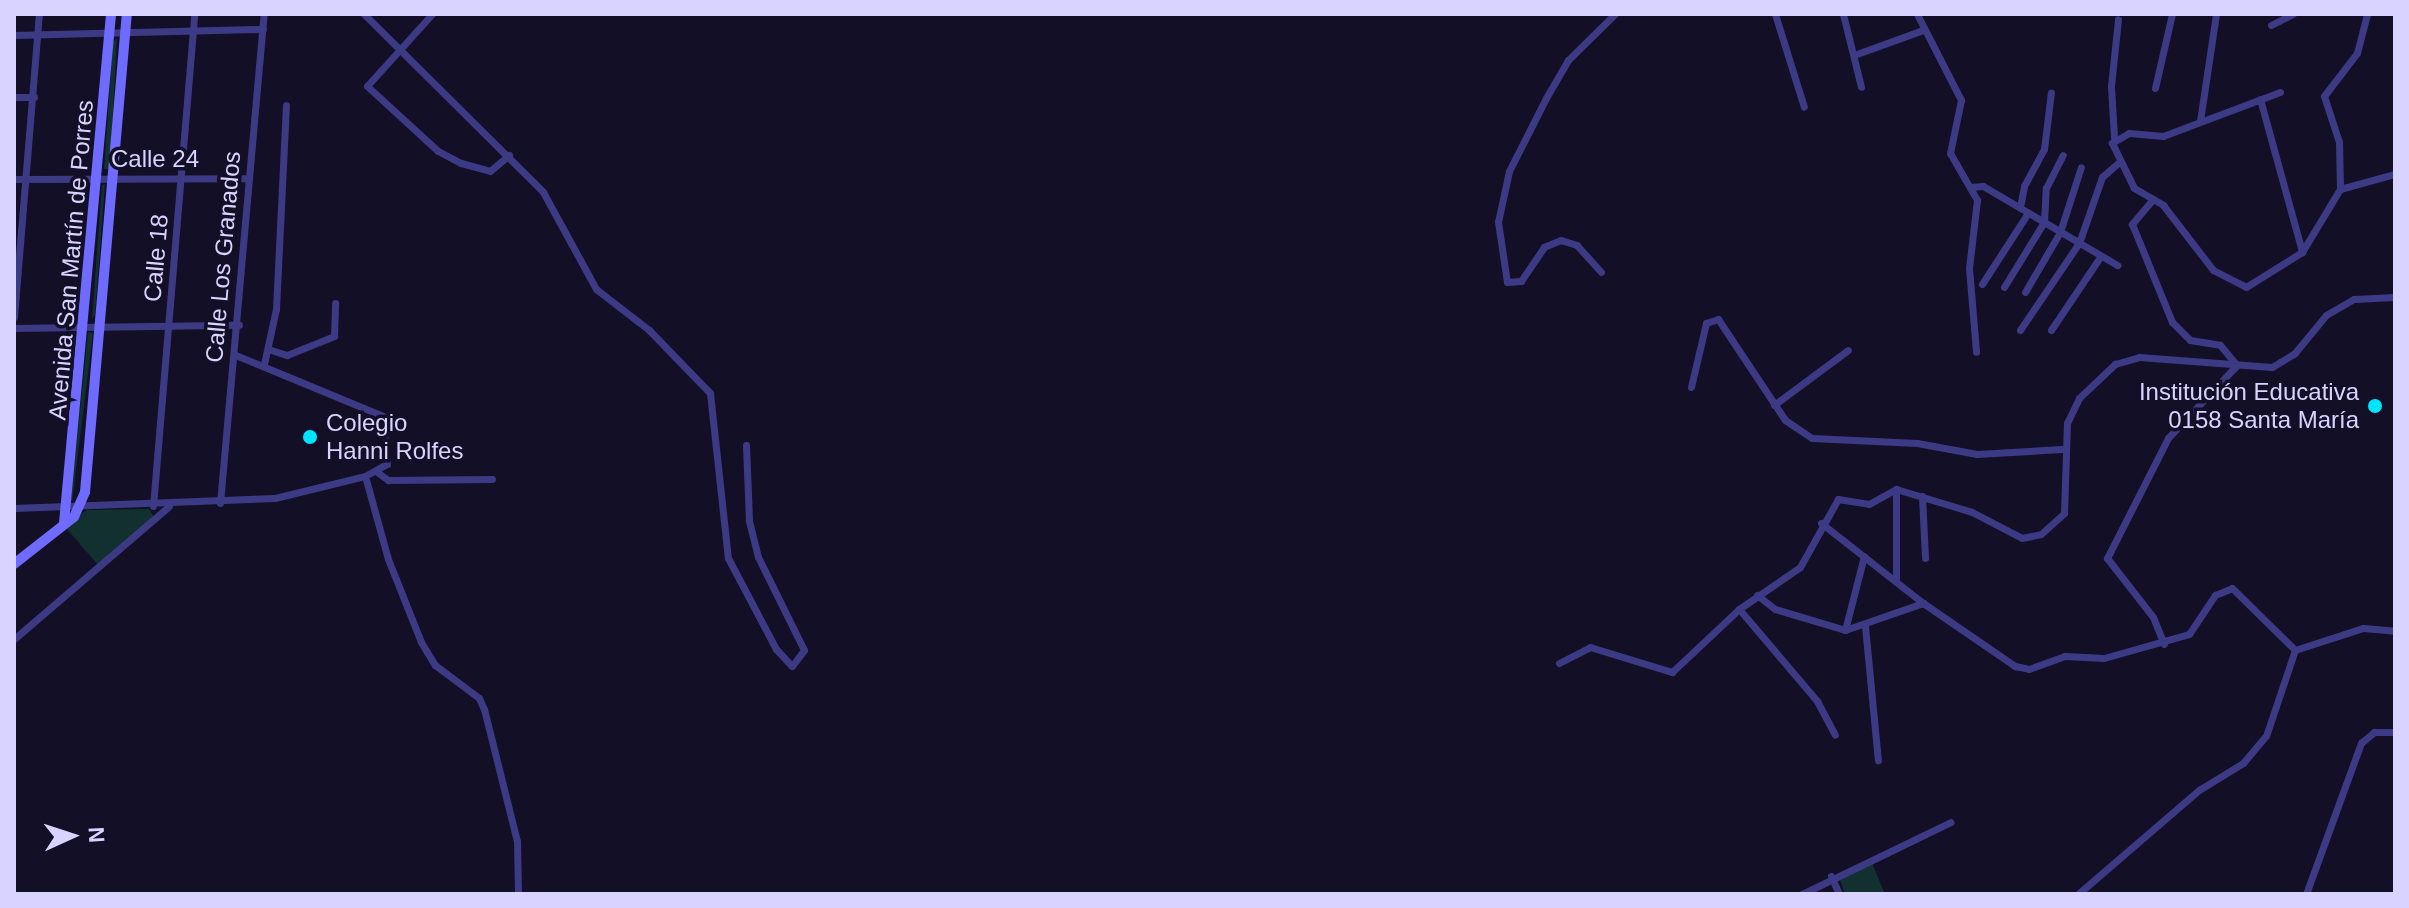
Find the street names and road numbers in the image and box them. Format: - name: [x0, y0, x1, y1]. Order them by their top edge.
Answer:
- street label: Avenida San Martín de Porres: [43, 99, 99, 421]
- street label: Calle 24: [111, 145, 199, 173]
- street label: Calle Los Granados: [199, 150, 247, 364]
- street label: Calle 18: [138, 213, 174, 303]

